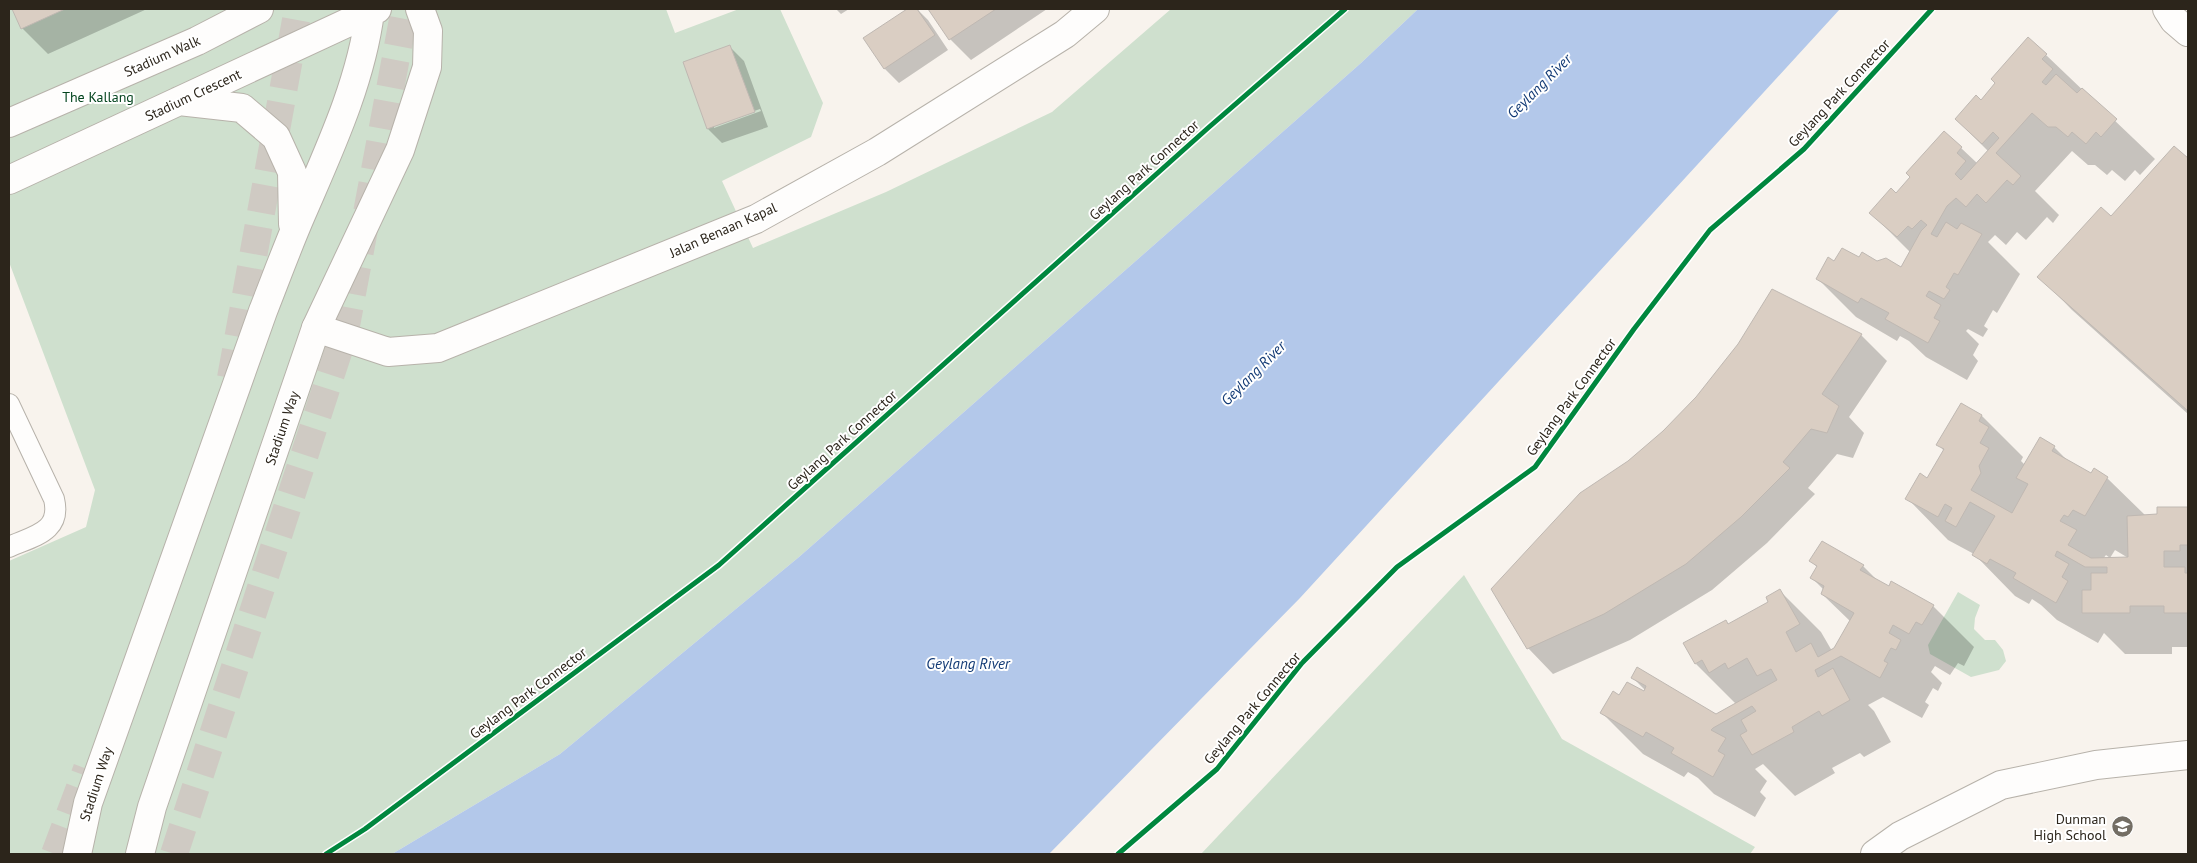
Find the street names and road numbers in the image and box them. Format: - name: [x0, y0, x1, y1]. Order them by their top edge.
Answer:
- street label: Stadium Walk: [121, 31, 203, 81]
- street label: Geylang Park Connector: [1784, 35, 1894, 151]
- street label: Stadium Crescent: [142, 65, 244, 125]
- street label: Geylang Park Connector: [1085, 116, 1203, 224]
- street label: Jalan Benaan Kapal: [666, 198, 779, 262]
- street label: Geylang Park Connector: [1522, 334, 1620, 459]
- street label: Geylang Park Connector: [783, 386, 901, 494]
- street label: Stadium Way: [261, 388, 303, 467]
- street label: Geylang Park Connector: [466, 643, 590, 743]
- street label: Geylang Park Connector: [1200, 648, 1304, 768]
- street label: Stadium Way: [75, 744, 117, 824]

